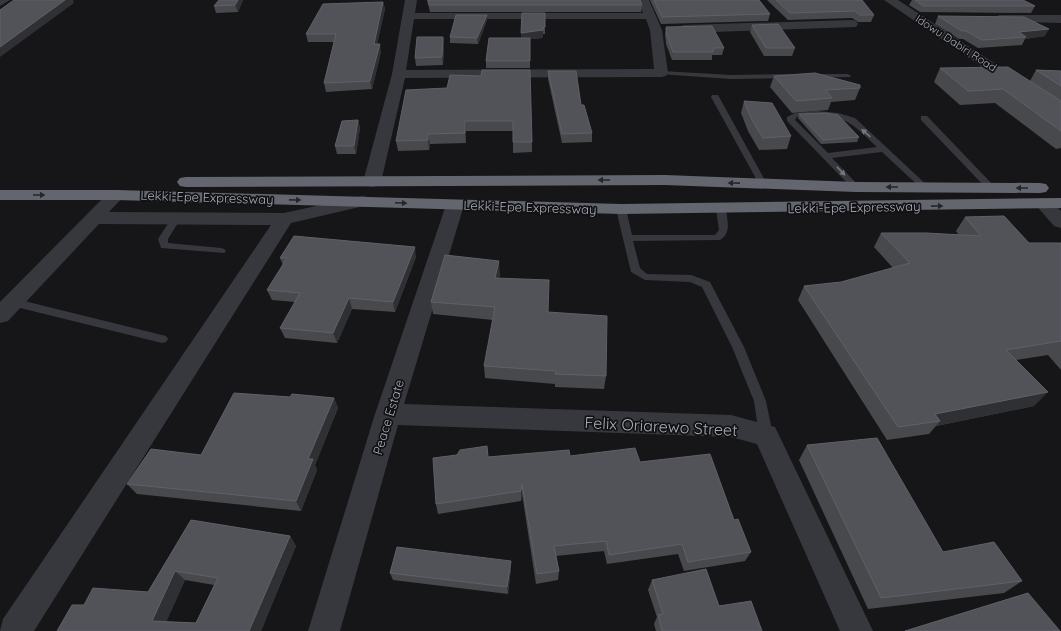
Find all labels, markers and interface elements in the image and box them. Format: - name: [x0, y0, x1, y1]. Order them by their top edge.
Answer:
- street label: Idowu Dabiri Road: [913, 12, 999, 74]
- one-way arrow: [861, 129, 871, 138]
- one-way arrow: [836, 167, 845, 176]
- one-way arrow: [597, 177, 610, 183]
- one-way arrow: [727, 180, 740, 186]
- one-way arrow: [885, 184, 898, 190]
- one-way arrow: [1015, 185, 1028, 191]
- street label: Lekki-Epe Expressway: [140, 187, 274, 207]
- one-way arrow: [33, 192, 46, 198]
- one-way arrow: [289, 196, 301, 203]
- street label: Lekki-Epe Expressway: [463, 197, 597, 217]
- street label: Lekki-Epe Expressway: [787, 198, 921, 216]
- one-way arrow: [395, 199, 407, 206]
- one-way arrow: [931, 203, 944, 209]
- street label: Peace Estate: [369, 377, 407, 457]
- street label: Felix Oriarewo Street: [584, 412, 738, 440]

